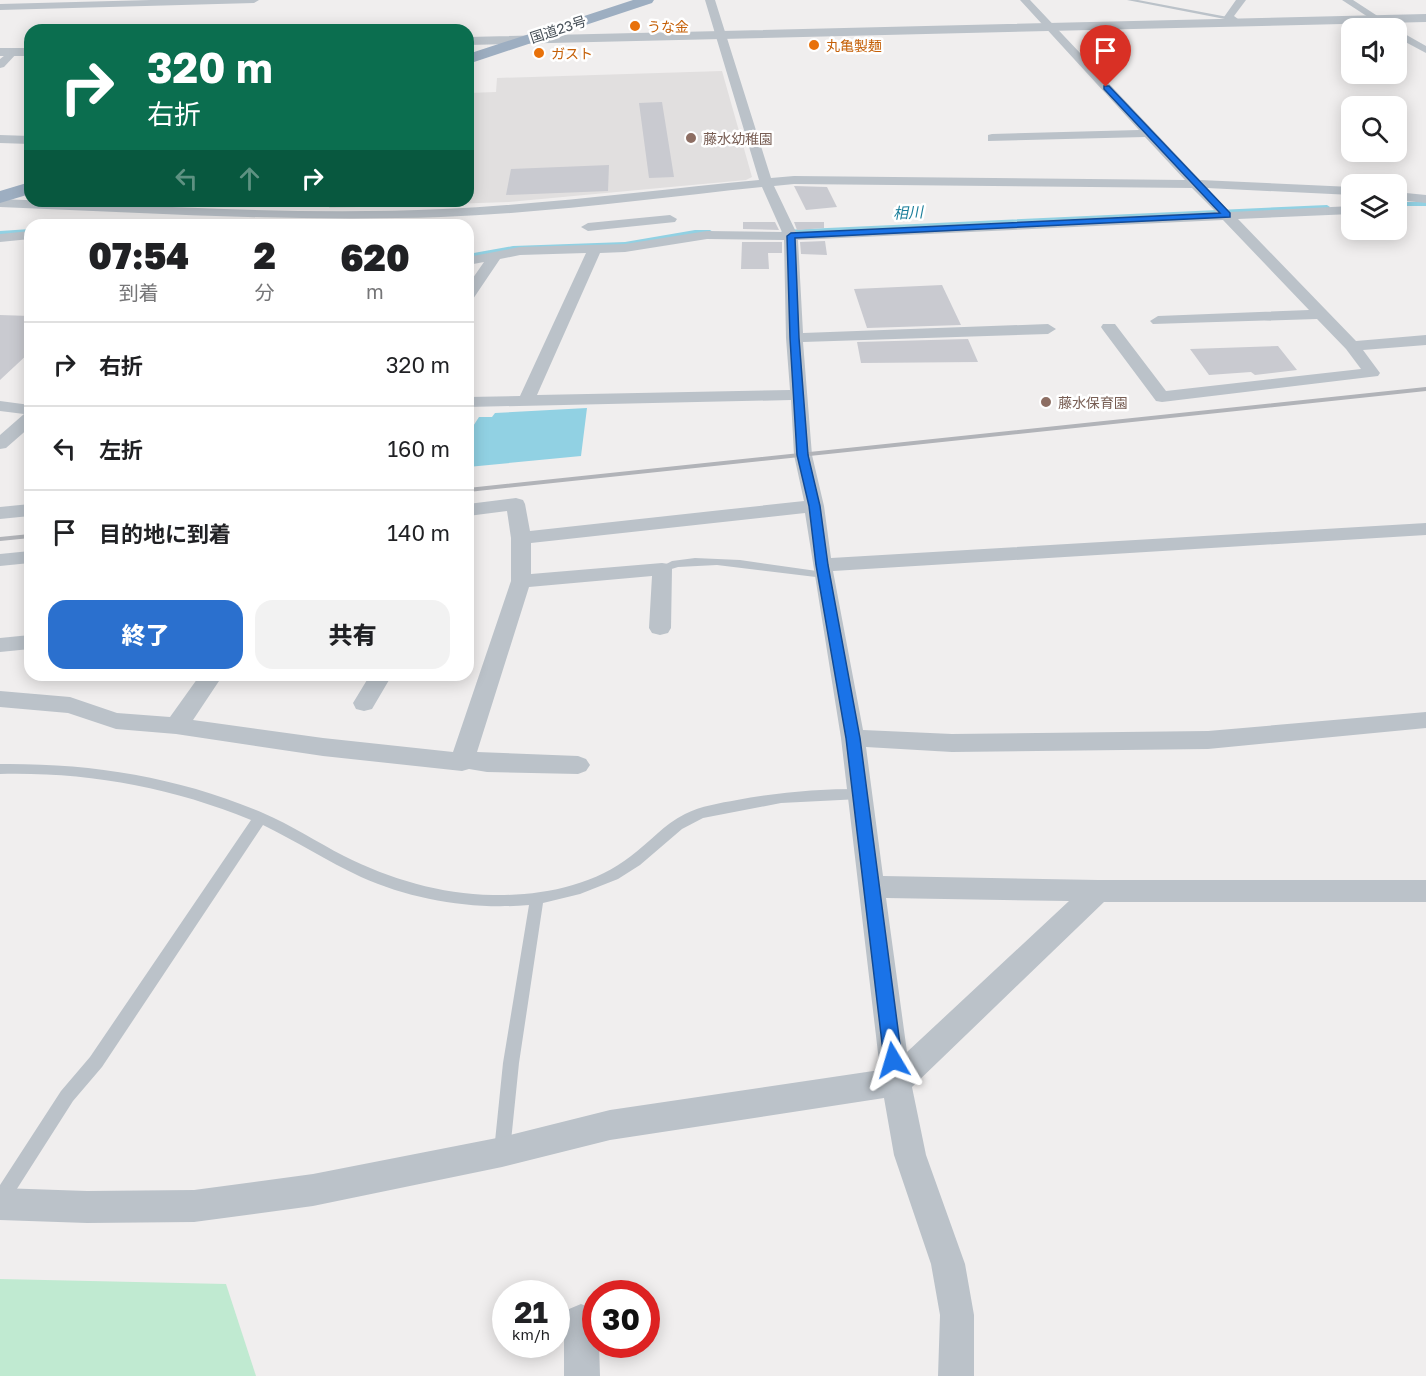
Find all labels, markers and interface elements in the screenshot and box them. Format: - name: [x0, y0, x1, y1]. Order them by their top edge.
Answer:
- street label: 国道23号: [528, 12, 588, 46]
- place label: うな金: [647, 18, 689, 35]
- map controls: [1341, 18, 1407, 240]
- button: sound: [1341, 18, 1407, 84]
- marker: うな金: [628, 19, 642, 33]
- pin: [1080, 25, 1131, 87]
- icon: arrive: [1089, 34, 1122, 67]
- place label: 丸亀製麺: [826, 37, 882, 54]
- marker: 丸亀製麺: [807, 38, 821, 52]
- text: 320 m: [147, 42, 273, 92]
- place label: ガスト: [551, 45, 593, 62]
- marker: ガスト: [532, 46, 546, 60]
- icon: right: [48, 48, 126, 126]
- button: search: [1341, 96, 1407, 162]
- text: 右折: [147, 98, 201, 130]
- place label: 藤水幼稚園: [703, 130, 773, 147]
- marker: 藤水幼稚園: [684, 131, 698, 145]
- icon: left: [170, 162, 203, 195]
- icon: ahead: [233, 162, 266, 195]
- icon: right: [296, 162, 329, 195]
- button: layers: [1341, 174, 1407, 240]
- water label: 相川: [893, 202, 925, 222]
- text: 07:54: [88, 234, 189, 277]
- text: 2: [254, 234, 276, 277]
- text: 620: [340, 236, 410, 279]
- text: m: [366, 279, 384, 303]
- text: 到着: [119, 280, 159, 304]
- text: 分: [255, 280, 275, 304]
- icon: right: [48, 348, 81, 381]
- text: 320 m: [386, 351, 450, 378]
- text: 右折: [99, 352, 143, 379]
- place label: 藤水保育園: [1058, 394, 1128, 411]
- marker: 藤水保育園: [1039, 395, 1053, 409]
- icon: left: [48, 432, 81, 465]
- text: 160 m: [387, 435, 450, 462]
- text: 左折: [99, 436, 143, 463]
- icon: arrive: [48, 516, 81, 549]
- text: 140 m: [387, 519, 450, 546]
- text: 目的地に到着: [99, 520, 231, 547]
- button: 終了: [48, 600, 243, 669]
- button: 共有: [255, 600, 450, 669]
- position arrow: [861, 1028, 925, 1092]
- speed limit sign: 30: [582, 1280, 660, 1358]
- text: 21: [514, 1294, 548, 1330]
- text: km/h: [512, 1325, 550, 1343]

